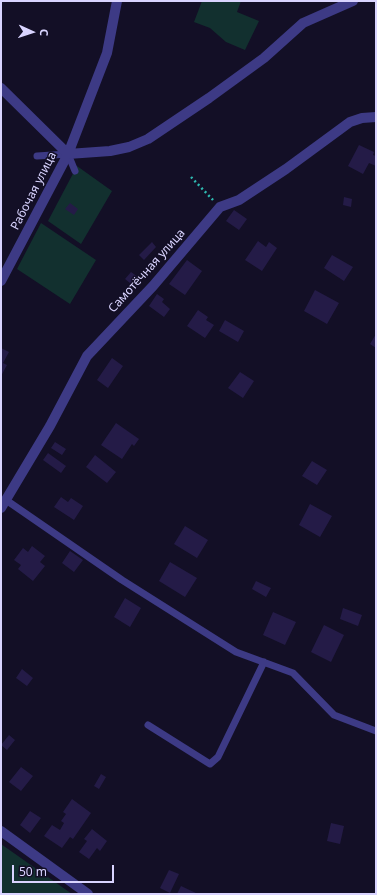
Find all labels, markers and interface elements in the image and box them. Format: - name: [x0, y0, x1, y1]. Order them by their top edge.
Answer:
- north arrow: [12, 12, 52, 52]
- text: С: [37, 29, 52, 37]
- street label: Рабочая улица: [8, 150, 60, 232]
- street label: Самотёчная улица: [106, 226, 188, 316]
- scale bar: [14, 857, 116, 883]
- text: 50 m: [19, 863, 47, 880]

